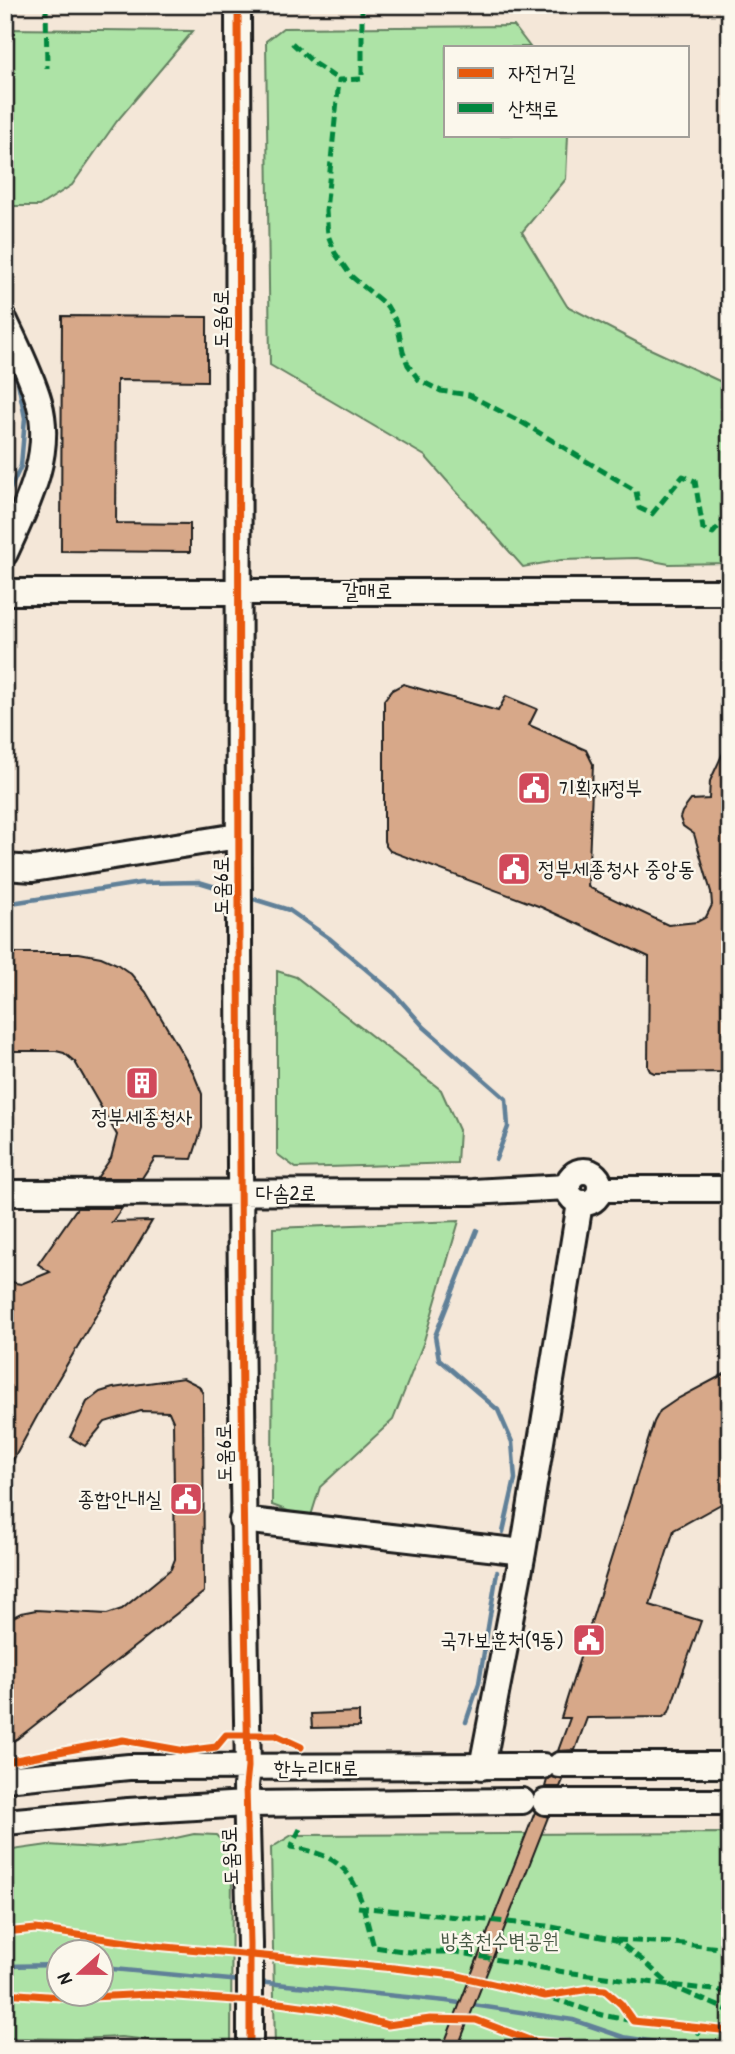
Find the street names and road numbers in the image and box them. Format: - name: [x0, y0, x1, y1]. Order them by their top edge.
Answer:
- street label: 도움6로: [206, 289, 235, 349]
- street label: 갈매로: [342, 576, 392, 605]
- street label: 도움6로: [206, 856, 235, 916]
- street label: 다솜2로: [256, 1178, 316, 1207]
- street label: 도움6로: [208, 1423, 239, 1483]
- street label: 한누리대로: [274, 1753, 358, 1782]
- street label: 도움5로: [214, 1826, 245, 1886]

